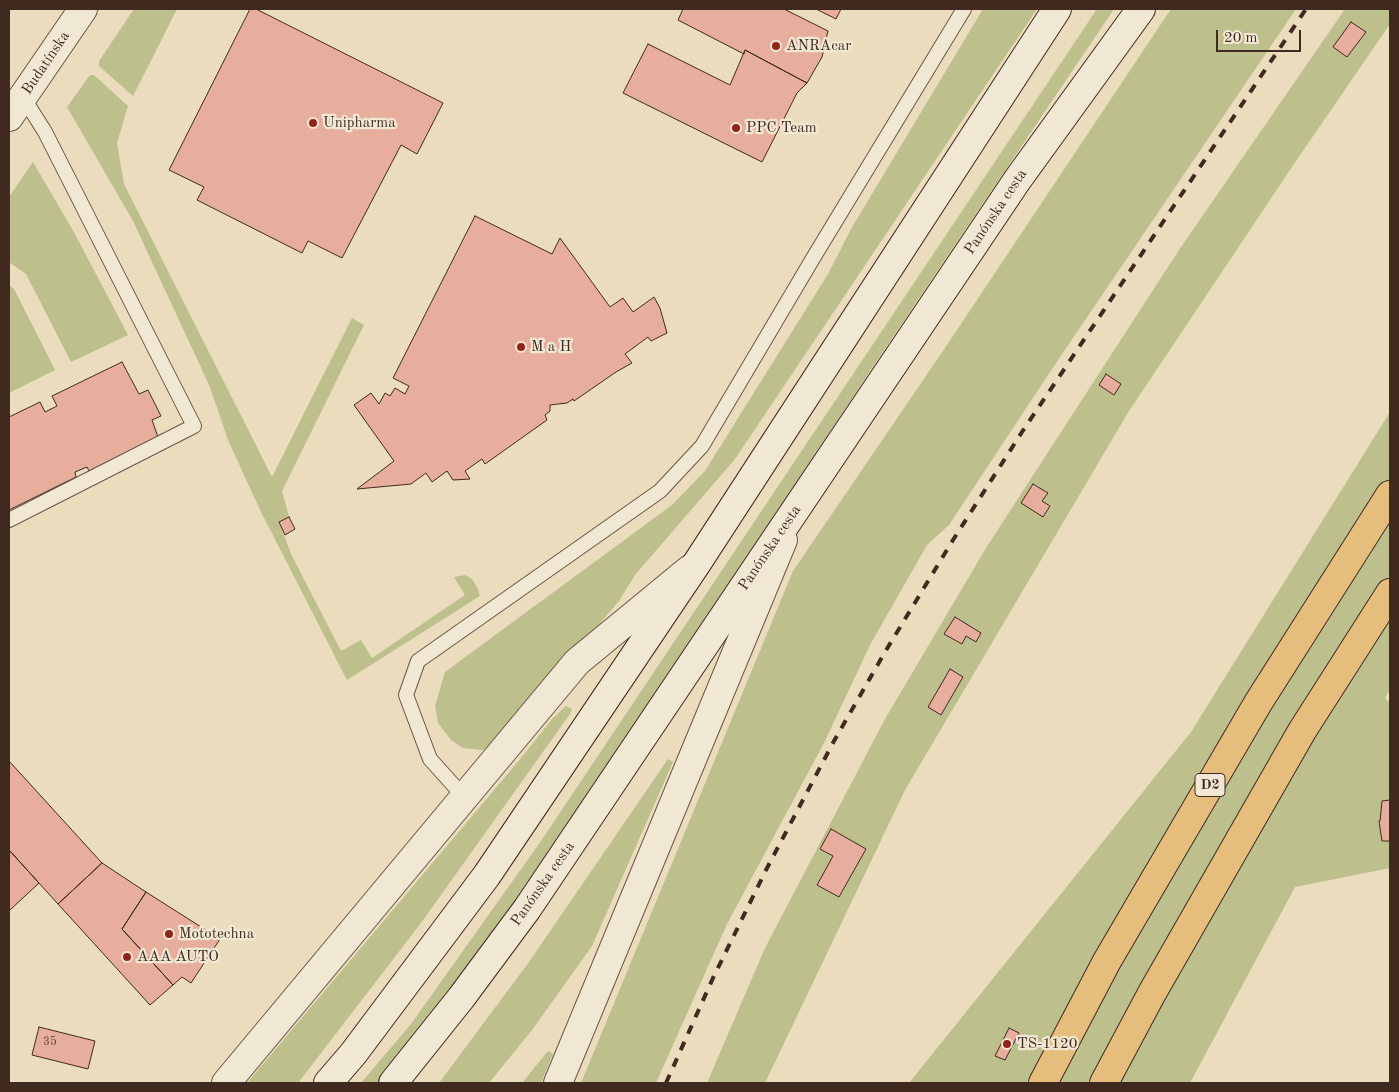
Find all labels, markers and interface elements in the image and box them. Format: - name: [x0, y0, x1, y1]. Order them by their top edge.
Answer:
- scale bar: [1219, 20, 1304, 52]
- street label: Budatínska: [18, 28, 74, 98]
- text: 20 m: [1224, 31, 1258, 46]
- place label: ANRAcar: [786, 37, 851, 55]
- marker: ANRAcar: [770, 40, 782, 52]
- place label: Unipharma: [323, 114, 396, 132]
- marker: Unipharma: [307, 117, 319, 129]
- place label: PPC Team: [746, 119, 817, 137]
- marker: PPC Team: [730, 122, 742, 134]
- street label: Panónska cesta: [961, 166, 1031, 258]
- place label: M a H: [531, 338, 571, 356]
- marker: M a H: [515, 341, 527, 353]
- street label: Panónska cesta: [735, 502, 805, 594]
- road number: D2: [1195, 774, 1225, 796]
- street label: Panónska cesta: [507, 838, 579, 930]
- place label: Mototechna: [179, 925, 254, 943]
- marker: Mototechna: [163, 928, 175, 940]
- place label: AAA AUTO: [137, 948, 219, 966]
- marker: AAA AUTO: [121, 951, 133, 963]
- house number: 35: [43, 1035, 57, 1049]
- place label: TS-1120: [1017, 1035, 1077, 1053]
- marker: TS-1120: [1001, 1038, 1013, 1050]

